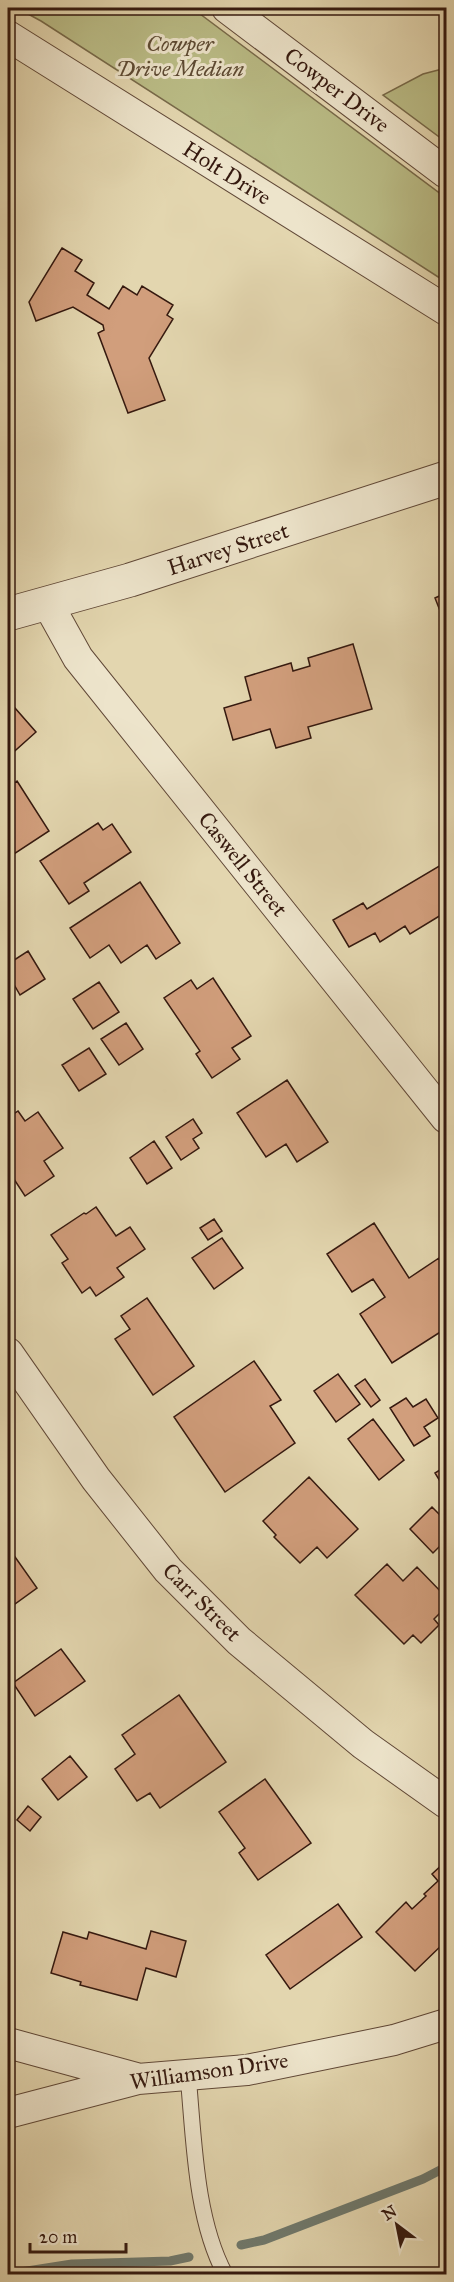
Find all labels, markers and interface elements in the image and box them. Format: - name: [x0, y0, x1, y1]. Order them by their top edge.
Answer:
- park label: Cowper Drive Median: [116, 30, 245, 82]
- street label: Cowper Drive: [279, 42, 395, 138]
- street label: Holt Drive: [178, 135, 276, 211]
- street label: Harvey Street: [164, 517, 292, 581]
- street label: Caswell Street: [193, 806, 294, 922]
- street label: Carr Street: [157, 1557, 247, 1647]
- street label: Williamson Drive: [128, 2047, 290, 2095]
- north arrow: [367, 2195, 427, 2255]
- text: N: [379, 2201, 400, 2224]
- scale bar: [30, 2216, 126, 2254]
- text: 20 m: [39, 2226, 77, 2248]

